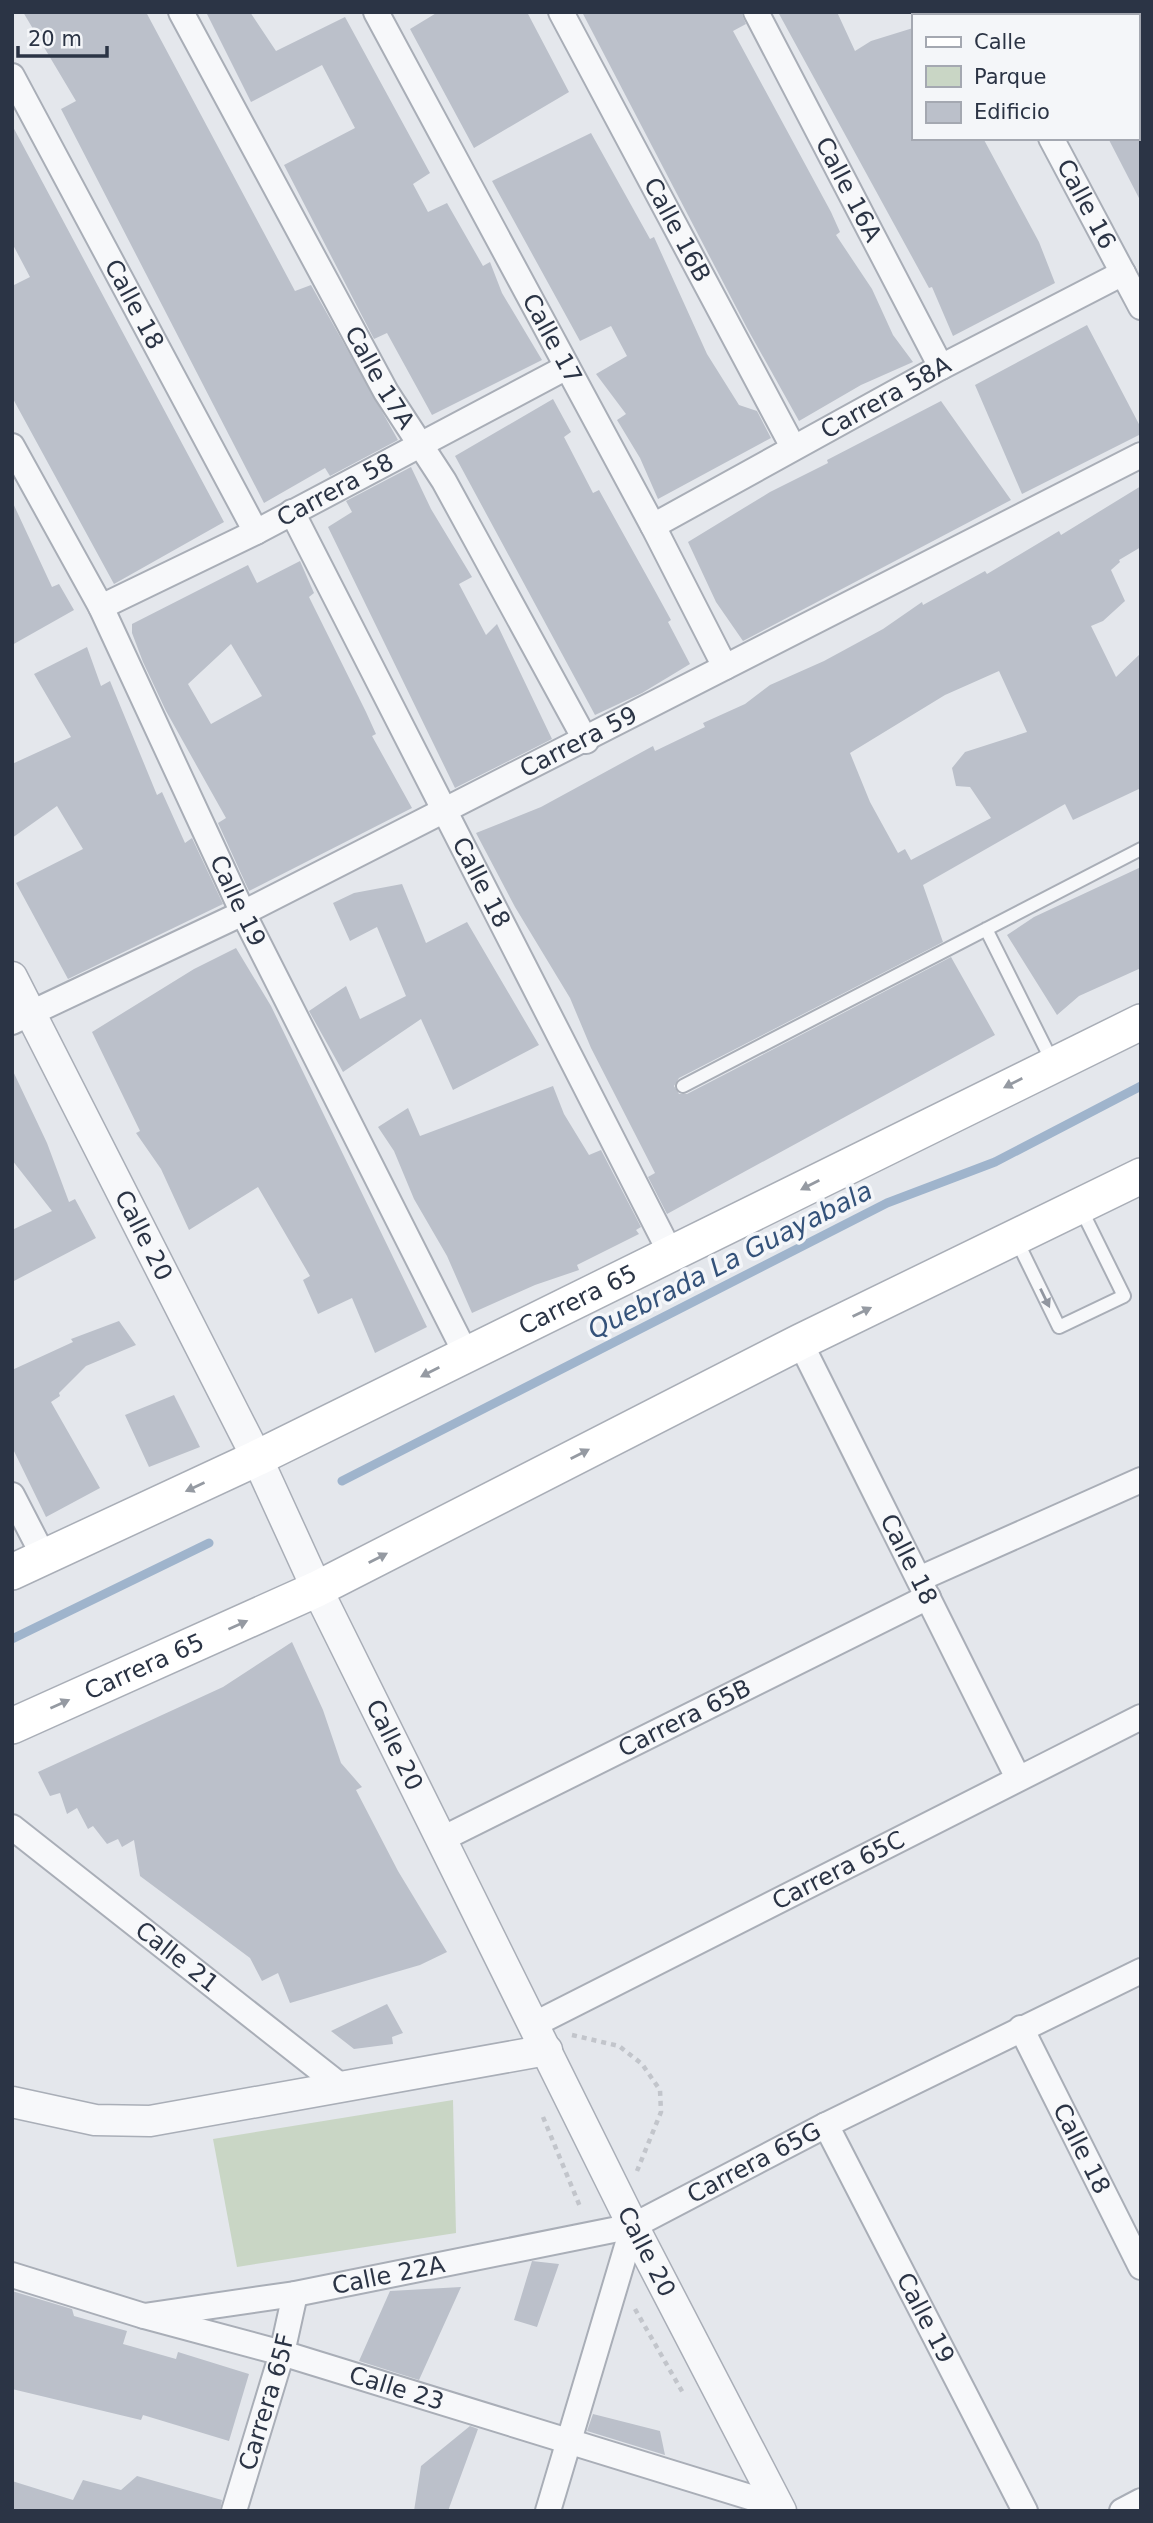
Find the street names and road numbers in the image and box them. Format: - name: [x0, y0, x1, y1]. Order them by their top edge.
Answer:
- street label: Calle 16A: [810, 132, 888, 247]
- street label: Calle 16: [1051, 154, 1122, 254]
- street label: Calle 16B: [638, 173, 716, 287]
- street label: Calle 18: [99, 255, 170, 354]
- street label: Calle 17: [516, 289, 588, 388]
- street label: Calle 17A: [339, 321, 421, 435]
- street label: Carrera 58A: [816, 350, 956, 445]
- street label: Carrera 58: [272, 448, 398, 532]
- street label: Carrera 59: [515, 700, 642, 783]
- street label: Calle 18: [447, 833, 516, 932]
- street label: Calle 19: [204, 851, 272, 951]
- street label: Calle 20: [109, 1185, 178, 1285]
- street label: Carrera 65: [514, 1259, 641, 1341]
- street label: Calle 18: [874, 1509, 943, 1609]
- street label: Carrera 65: [80, 1628, 208, 1706]
- street label: Carrera 65B: [614, 1674, 755, 1763]
- street label: Calle 20: [360, 1695, 429, 1795]
- street label: Carrera 65C: [767, 1825, 909, 1916]
- street label: Calle 21: [130, 1916, 224, 1998]
- street label: Calle 18: [1047, 2099, 1116, 2199]
- street label: Carrera 65G: [683, 2116, 825, 2209]
- street label: Calle 20: [612, 2202, 681, 2302]
- street label: Calle 22A: [330, 2250, 448, 2300]
- street label: Calle 19: [891, 2268, 960, 2368]
- street label: Carrera 65F: [233, 2331, 300, 2474]
- street label: Calle 23: [346, 2361, 447, 2416]

